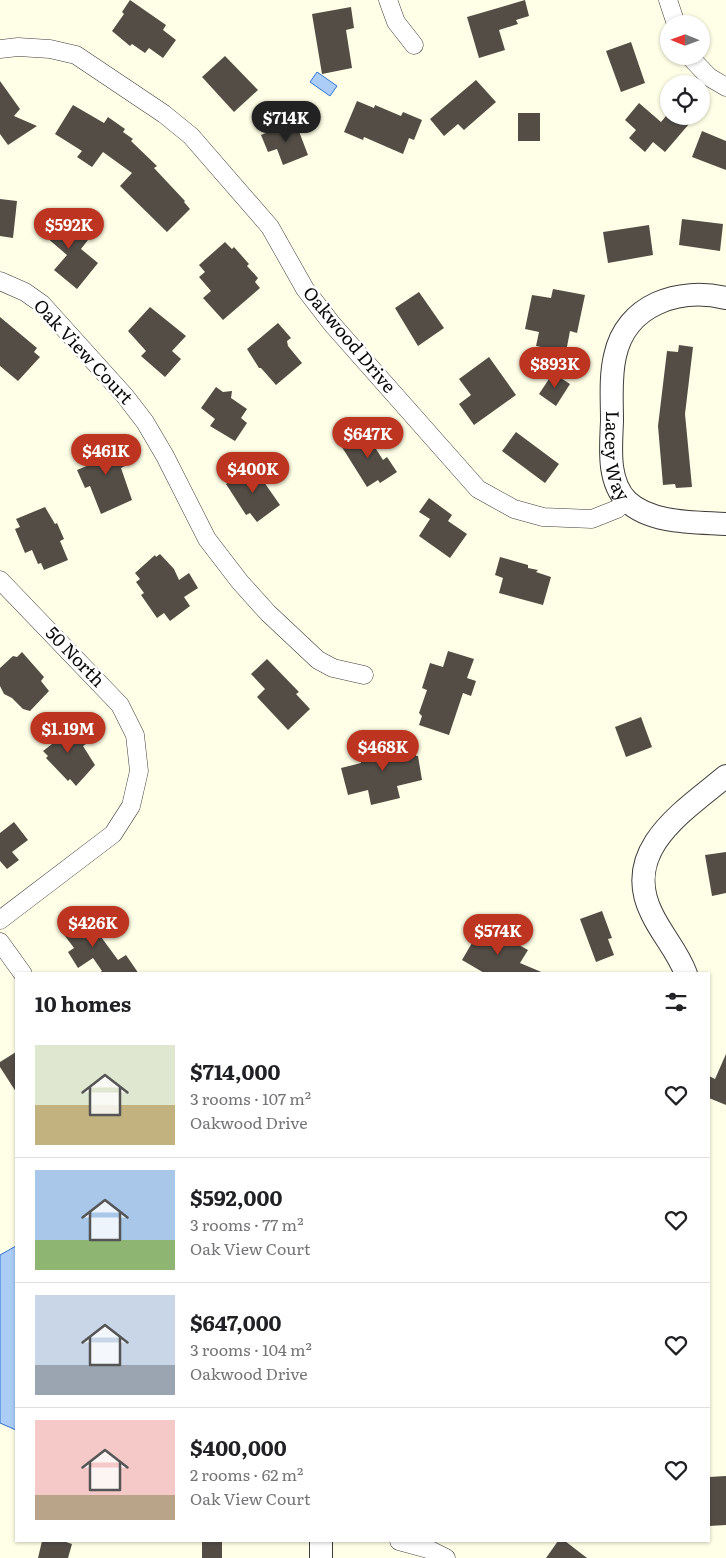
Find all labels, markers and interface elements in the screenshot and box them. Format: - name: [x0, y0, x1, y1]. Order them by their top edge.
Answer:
- north arrow: [660, 15, 710, 65]
- map controls: [660, 15, 710, 125]
- button: locate: [660, 75, 710, 125]
- pin: $714K: [251, 100, 321, 143]
- text: $714K: [263, 105, 309, 129]
- pin: $592K: [34, 208, 104, 250]
- text: $592K: [45, 212, 93, 236]
- street label: Oakwood Drive: [297, 280, 403, 398]
- street label: Oak View Court: [28, 292, 141, 410]
- pin: $893K: [520, 346, 590, 389]
- text: $893K: [530, 351, 580, 375]
- street label: Lacey Way: [599, 411, 638, 507]
- pin: $647K: [333, 416, 403, 459]
- text: $647K: [343, 421, 393, 445]
- pin: $461K: [71, 434, 141, 476]
- text: $461K: [82, 438, 130, 462]
- pin: $400K: [218, 452, 288, 494]
- text: $400K: [227, 456, 279, 480]
- street label: 50 North: [40, 619, 112, 692]
- pin: $1.19M: [27, 712, 109, 754]
- text: $1.19M: [41, 716, 95, 740]
- pin: $468K: [348, 730, 418, 772]
- text: $468K: [358, 734, 408, 758]
- pin: $426K: [58, 906, 128, 948]
- text: $426K: [68, 910, 118, 934]
- pin: $574K: [463, 914, 533, 956]
- text: $574K: [474, 918, 522, 942]
- text: 10 homes: [35, 987, 131, 1018]
- icon: filters: [662, 988, 690, 1016]
- text: $714,000: [190, 1055, 280, 1086]
- icon: home: [75, 1065, 135, 1125]
- icon: heart: [662, 1081, 690, 1109]
- text: 3 rooms · 107 m²: [190, 1086, 311, 1110]
- text: Oakwood Drive: [190, 1110, 308, 1134]
- text: $592,000: [190, 1181, 282, 1212]
- icon: home: [75, 1190, 135, 1250]
- icon: heart: [662, 1206, 690, 1234]
- text: 3 rooms · 77 m²: [190, 1212, 304, 1236]
- text: Oak View Court: [190, 1236, 310, 1260]
- text: $647,000: [190, 1306, 282, 1337]
- icon: home: [75, 1315, 135, 1375]
- icon: heart: [662, 1331, 690, 1359]
- text: 3 rooms · 104 m²: [190, 1337, 312, 1361]
- text: Oakwood Drive: [190, 1361, 308, 1385]
- text: $400,000: [190, 1431, 287, 1462]
- icon: home: [75, 1440, 135, 1500]
- icon: heart: [662, 1456, 690, 1484]
- text: 2 rooms · 62 m²: [190, 1462, 303, 1486]
- text: Oak View Court: [190, 1486, 310, 1510]

